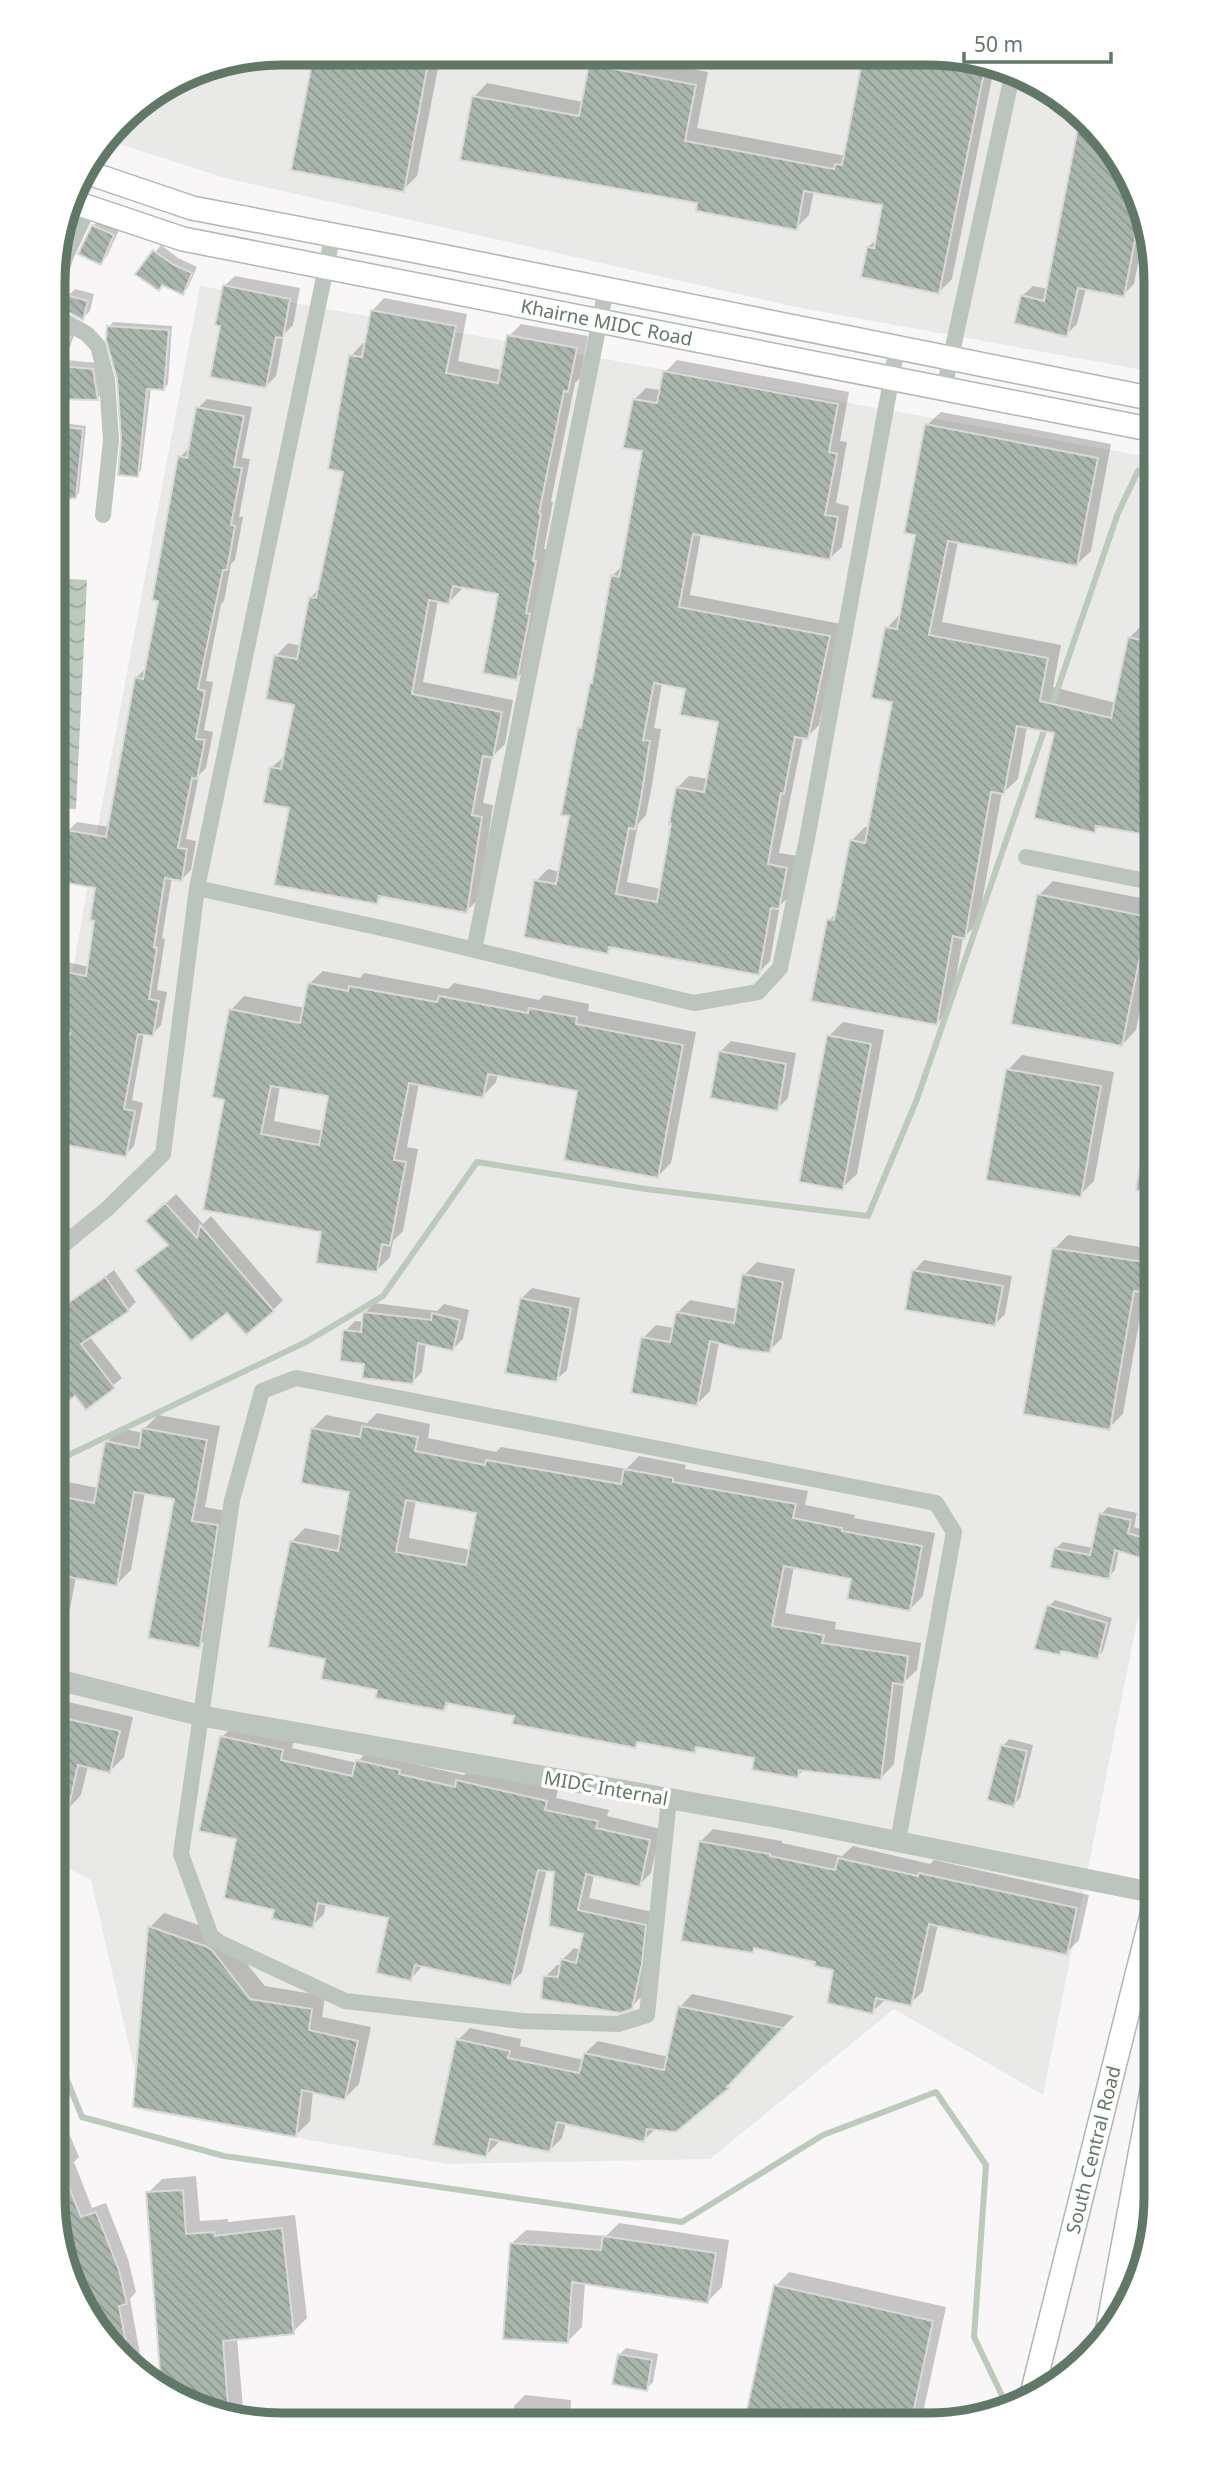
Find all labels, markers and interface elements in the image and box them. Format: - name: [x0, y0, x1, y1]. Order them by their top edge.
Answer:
- scale bar: [964, 21, 1111, 65]
- text: 50 m: [974, 30, 1023, 58]
- street label: Khairne MIDC Road: [518, 293, 695, 352]
- street label: MIDC Internal: [542, 1764, 670, 1812]
- street label: South Central Road: [1060, 2063, 1127, 2236]

